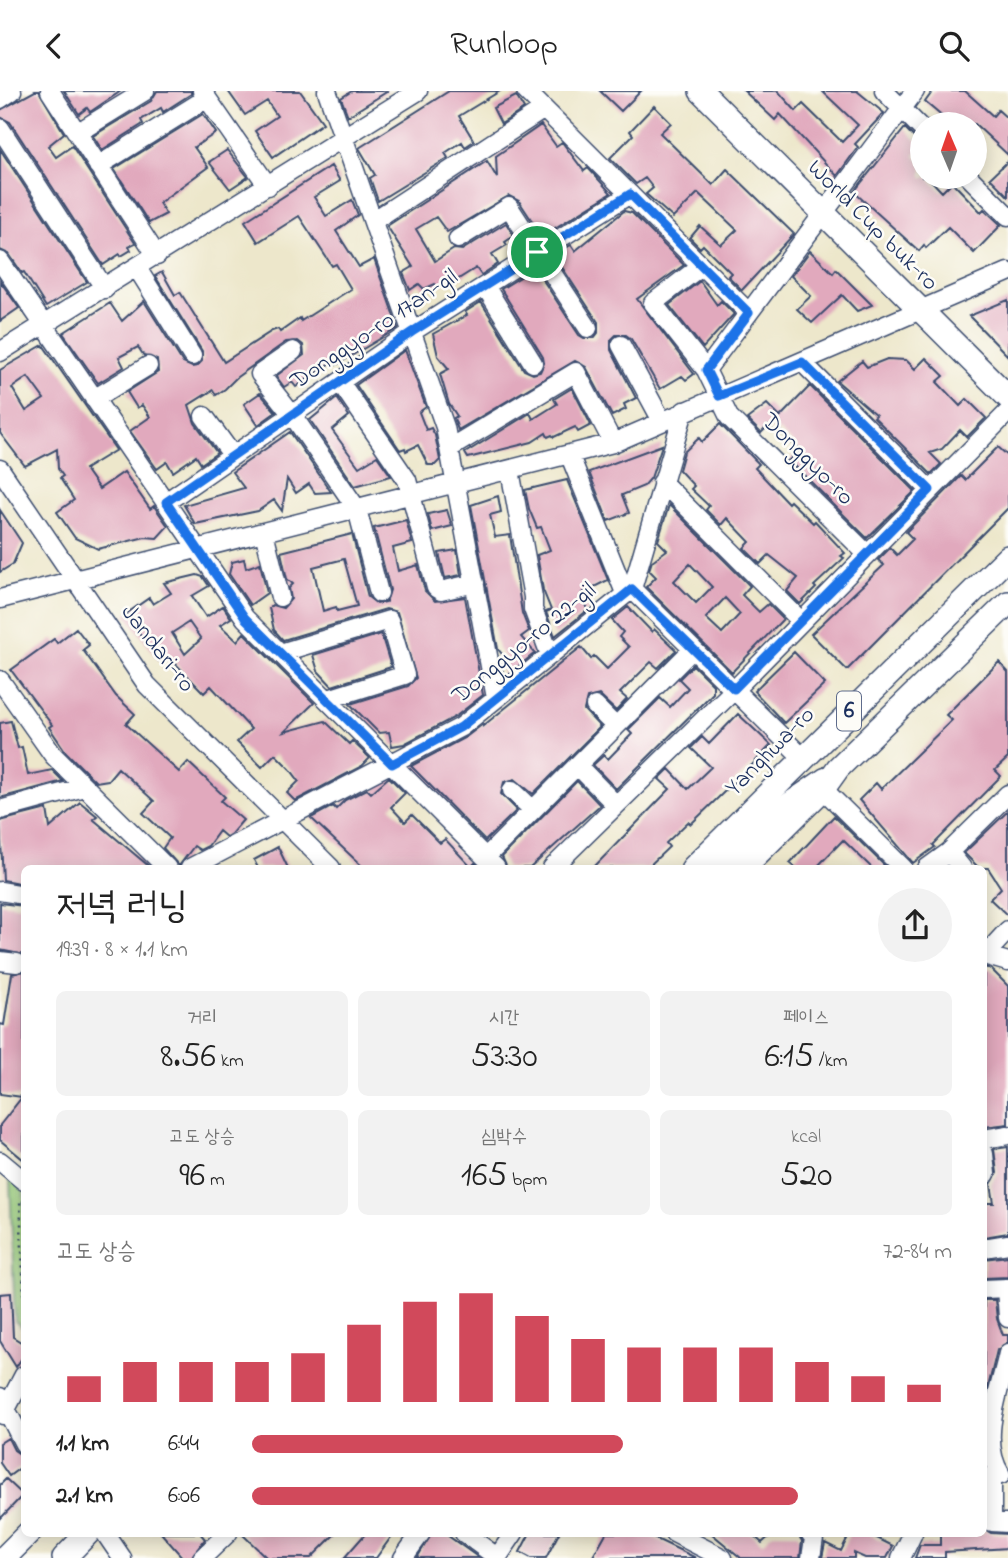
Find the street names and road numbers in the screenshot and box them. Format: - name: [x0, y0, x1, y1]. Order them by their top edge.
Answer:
- street label: World Cup buk-ro: [798, 152, 946, 300]
- street label: Donggyo-ro 17an-gil: [283, 261, 466, 401]
- street label: Donggyo-ro: [751, 405, 861, 515]
- street label: Donggyo-ro 22-gil: [444, 575, 605, 715]
- street label: Jandari-ro: [111, 597, 203, 701]
- road number: 6: [837, 691, 861, 731]
- street label: Yanghwa-ro: [718, 699, 824, 805]

